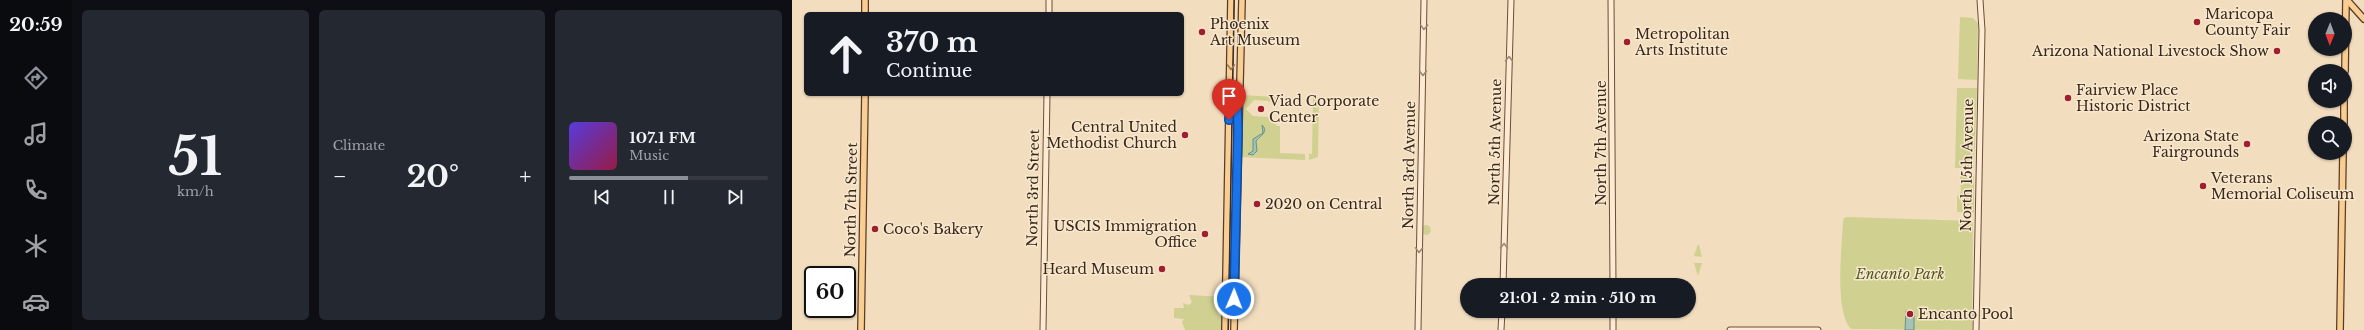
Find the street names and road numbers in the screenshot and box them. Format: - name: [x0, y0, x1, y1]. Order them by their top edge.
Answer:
- street label: North 5th Avenue: [1485, 79, 1505, 205]
- street label: North 7th Avenue: [1592, 80, 1610, 206]
- street label: North 15th Avenue: [1957, 98, 1977, 232]
- street label: North 3rd Avenue: [1399, 101, 1419, 229]
- street label: North 3rd Street: [1023, 128, 1043, 247]
- street label: North 7th Street: [841, 142, 861, 258]

